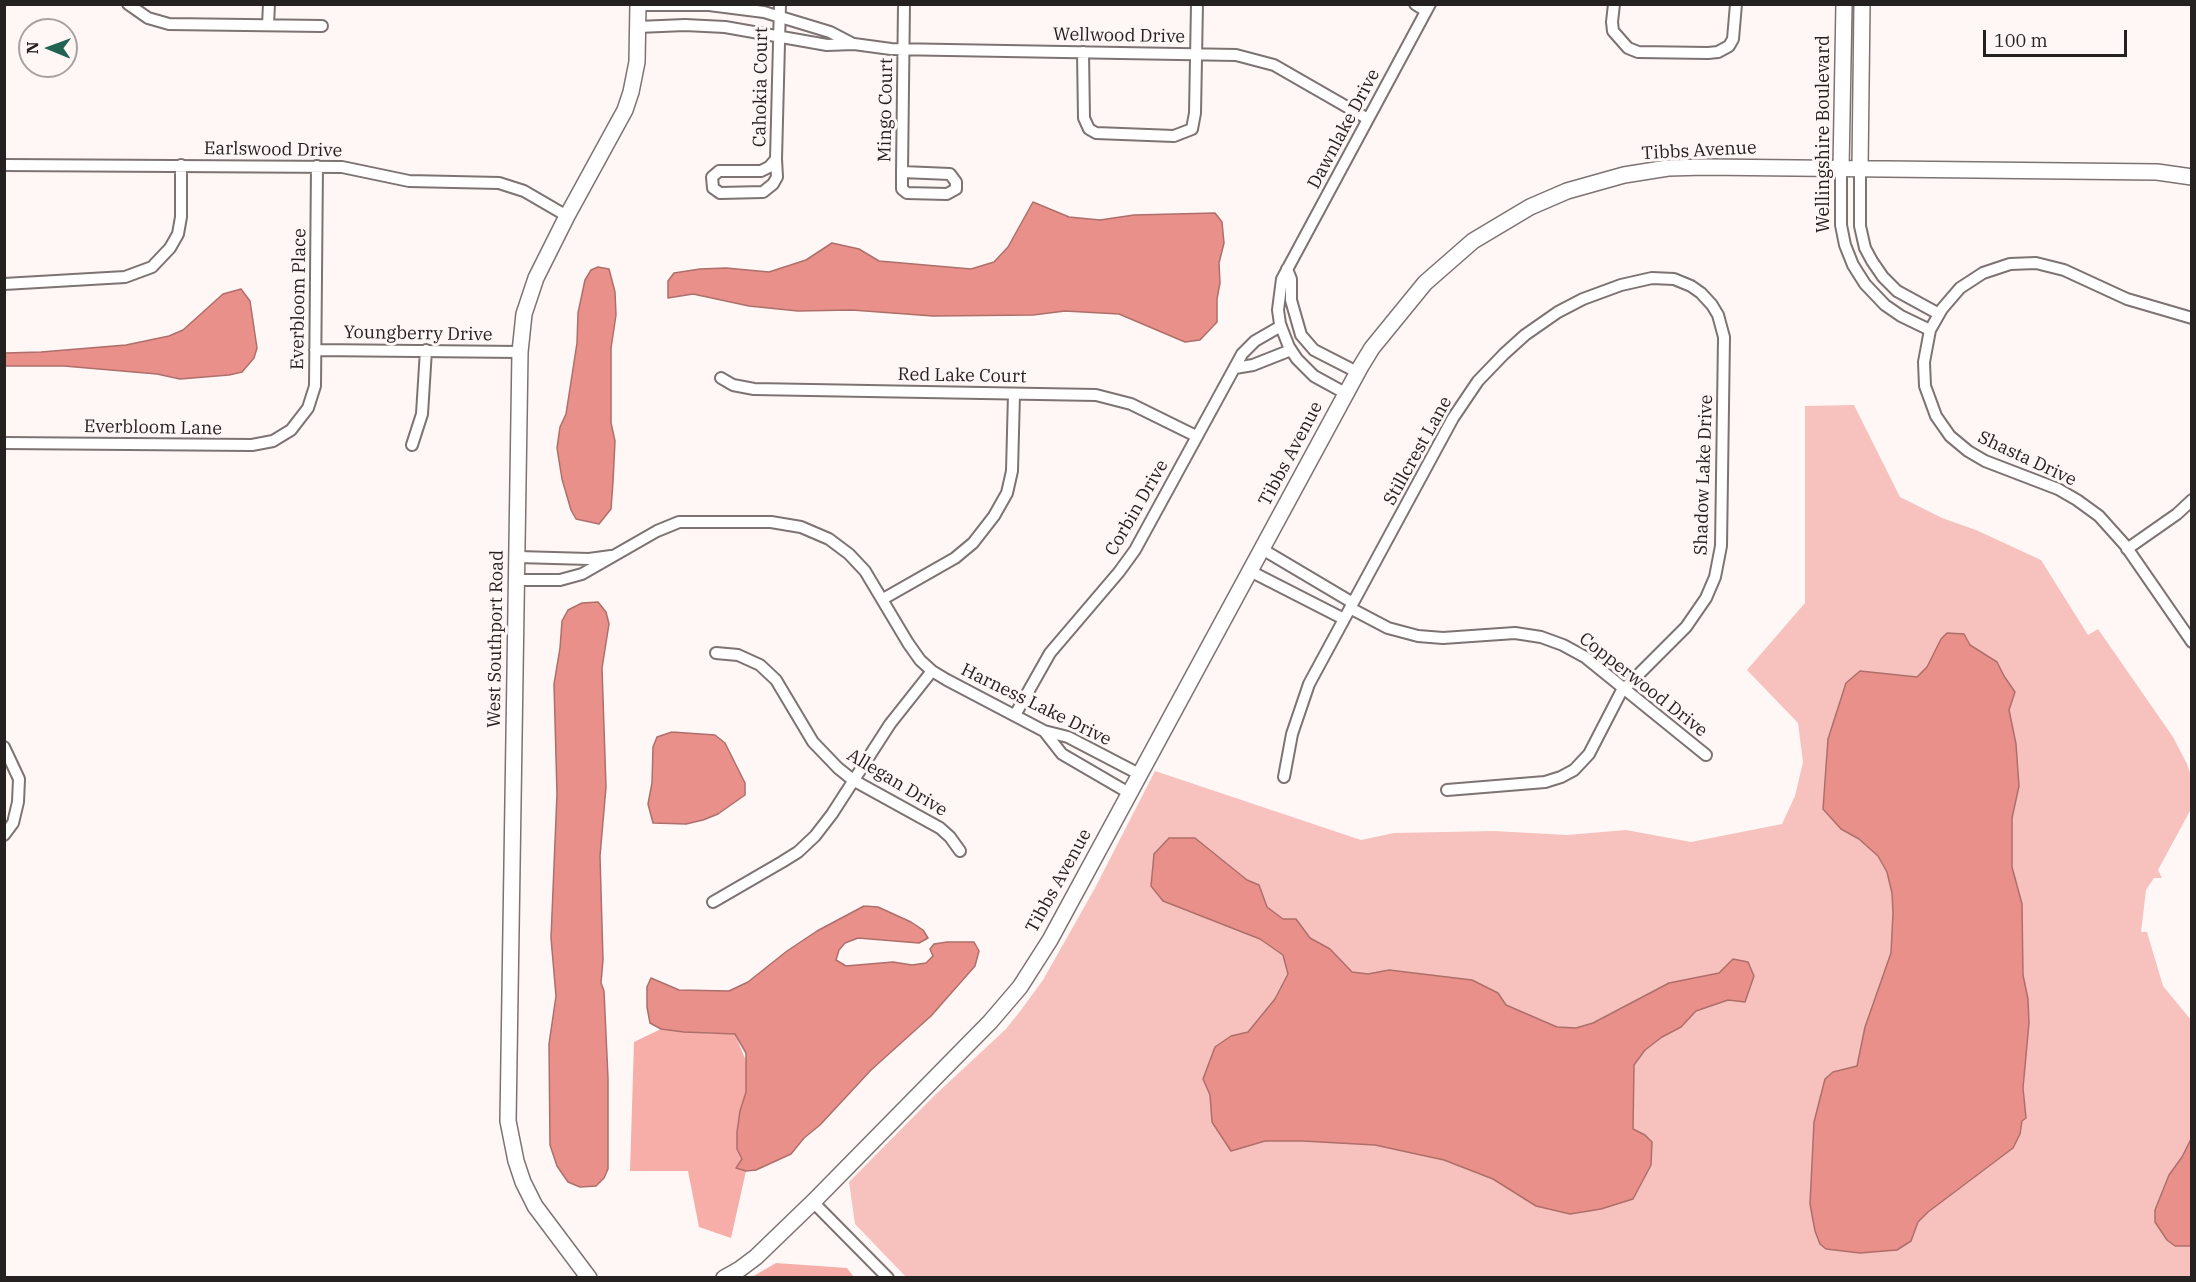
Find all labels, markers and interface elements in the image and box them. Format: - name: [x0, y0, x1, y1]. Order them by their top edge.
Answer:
- north arrow: [18, 18, 78, 78]
- scale bar: [1986, 18, 2130, 56]
- street label: Wellwood Drive: [1053, 24, 1185, 48]
- street label: Cahokia Court: [749, 27, 773, 147]
- text: 100 m: [1994, 29, 2048, 52]
- street label: Wellingshire Boulevard: [1813, 35, 1835, 233]
- text: N: [22, 41, 42, 54]
- street label: Mingo Court: [874, 58, 898, 162]
- street label: Dawnlake Drive: [1303, 65, 1385, 193]
- street label: Tibbs Avenue: [1641, 137, 1757, 165]
- street label: Earlswood Drive: [204, 138, 342, 162]
- street label: Everbloom Place: [287, 228, 311, 370]
- street label: Youngberry Drive: [343, 322, 493, 346]
- street label: Red Lake Court: [897, 364, 1027, 388]
- street label: Stillcrest Lane: [1379, 393, 1457, 509]
- street label: Shadow Lake Drive: [1690, 394, 1718, 556]
- street label: Tibbs Avenue: [1254, 398, 1328, 510]
- street label: Everbloom Lane: [84, 416, 222, 440]
- street label: Shasta Drive: [1974, 427, 2080, 491]
- street label: Corbin Drive: [1101, 456, 1173, 560]
- street label: West Southport Road: [484, 550, 508, 728]
- street label: Copperwood Drive: [1574, 628, 1712, 742]
- street label: Harness Lake Drive: [957, 659, 1115, 751]
- street label: Allegan Drive: [843, 745, 951, 821]
- street label: Tibbs Avenue: [1022, 825, 1096, 937]

